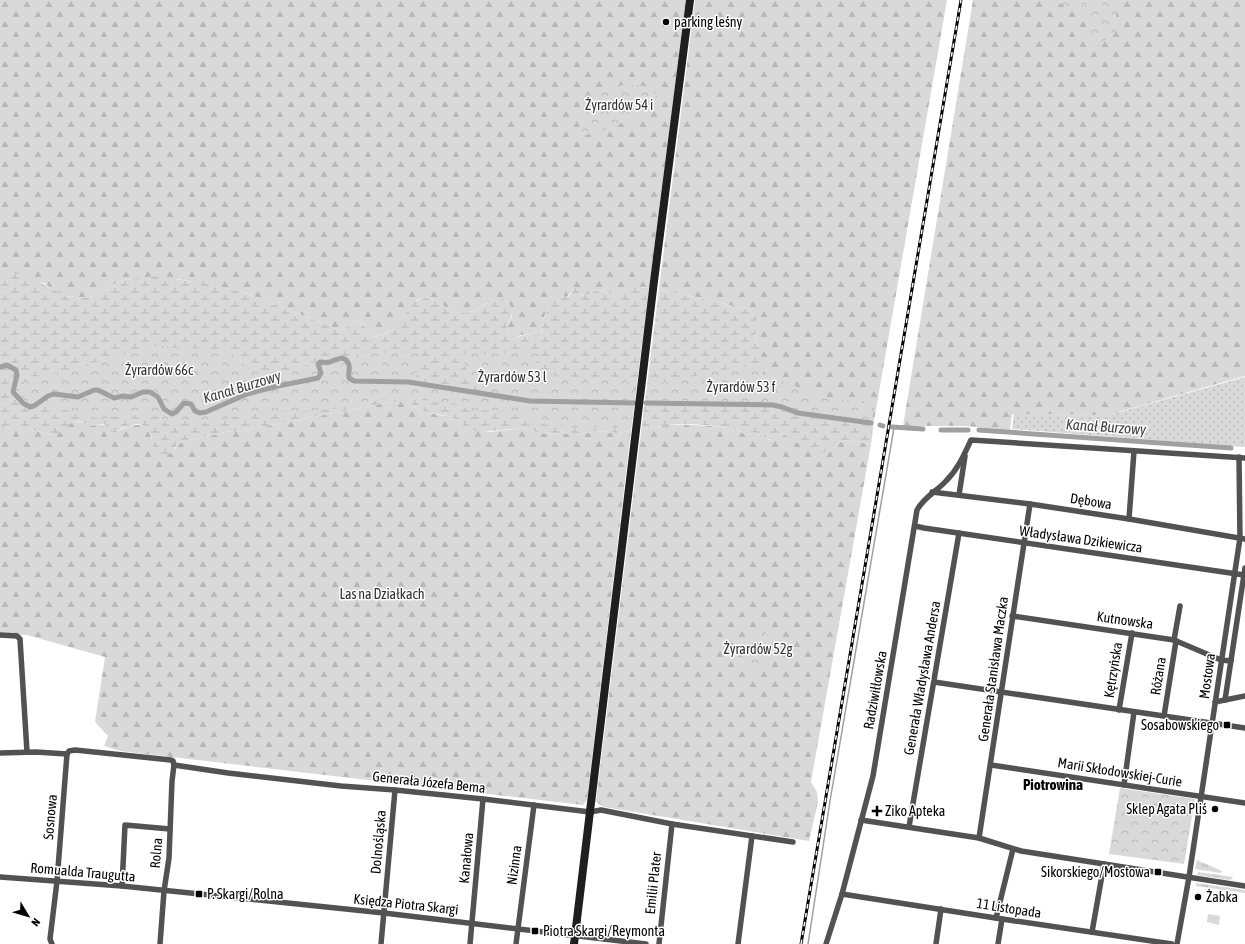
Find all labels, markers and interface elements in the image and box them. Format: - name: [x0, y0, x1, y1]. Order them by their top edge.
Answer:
- place label: parking leśny: [674, 14, 743, 30]
- marker: parking leśny: [661, 17, 671, 27]
- park label: Żyrardów 54 i: [585, 97, 653, 113]
- park label: Żyrardów 66c: [125, 362, 194, 378]
- water label: Kanał Burzowy: [201, 366, 284, 406]
- park label: Żyrardów 53 l: [478, 369, 547, 385]
- park label: Żyrardów 53 f: [707, 379, 776, 395]
- water label: Kanał Burzowy: [1065, 415, 1148, 438]
- street label: Dębowa: [1069, 490, 1113, 512]
- street label: Władysława Dzikiewicza: [1018, 522, 1144, 556]
- park label: Las na Działkach: [340, 586, 424, 602]
- street label: Generała Stanisława Maczka: [975, 595, 1011, 743]
- street label: Generała Władysława Andersa: [901, 600, 943, 756]
- street label: Kutnowska: [1096, 608, 1154, 632]
- park label: Żyrardów 52g: [723, 641, 793, 657]
- street label: Kętrzyńska: [1101, 641, 1125, 699]
- street label: Radziwiłłowska: [860, 649, 890, 731]
- street label: Mostowa: [1196, 652, 1218, 700]
- street label: Różana: [1147, 656, 1169, 696]
- place label: Sosabowskiego: [1141, 717, 1219, 733]
- marker: Sosabowskiego: [1222, 720, 1232, 730]
- street label: Marii Skłodowskiej-Curie: [1057, 754, 1183, 790]
- street label: Generała Józefa Bema: [372, 768, 486, 796]
- district label: Piotrowina: [1023, 776, 1083, 793]
- street label: Sosnowa: [40, 794, 60, 840]
- place label: Sklep Agata Pliś: [1126, 801, 1207, 817]
- place label: Ziko Apteka: [885, 803, 945, 819]
- marker: Sklep Agata Pliś: [1210, 804, 1220, 814]
- marker: Ziko Apteka: [872, 806, 882, 816]
- street label: Dolnośląska: [367, 809, 389, 875]
- street label: Kanałowa: [456, 832, 476, 884]
- street label: Rolna: [147, 837, 165, 869]
- street label: Nizinna: [503, 844, 525, 886]
- street label: Emilii Plater: [642, 850, 664, 915]
- street label: Romualda Traugutta: [30, 859, 136, 885]
- place label: Sikorskiego/Mostowa: [1041, 864, 1150, 880]
- marker: Sikorskiego/Mostowa: [1153, 867, 1163, 877]
- place label: P. Skargi/Rolna: [207, 886, 284, 902]
- marker: P. Skargi/Rolna: [194, 889, 204, 899]
- place label: Żabka: [1206, 889, 1238, 905]
- street label: Księdza Piotra Skargi: [353, 891, 459, 917]
- marker: Żabka: [1193, 892, 1203, 902]
- street label: 11 Listopada: [975, 895, 1043, 921]
- north arrow: [8, 896, 48, 936]
- text: N: [29, 916, 43, 928]
- place label: Piotra Skargi/Reymonta: [543, 923, 665, 939]
- marker: Piotra Skargi/Reymonta: [530, 926, 540, 936]

